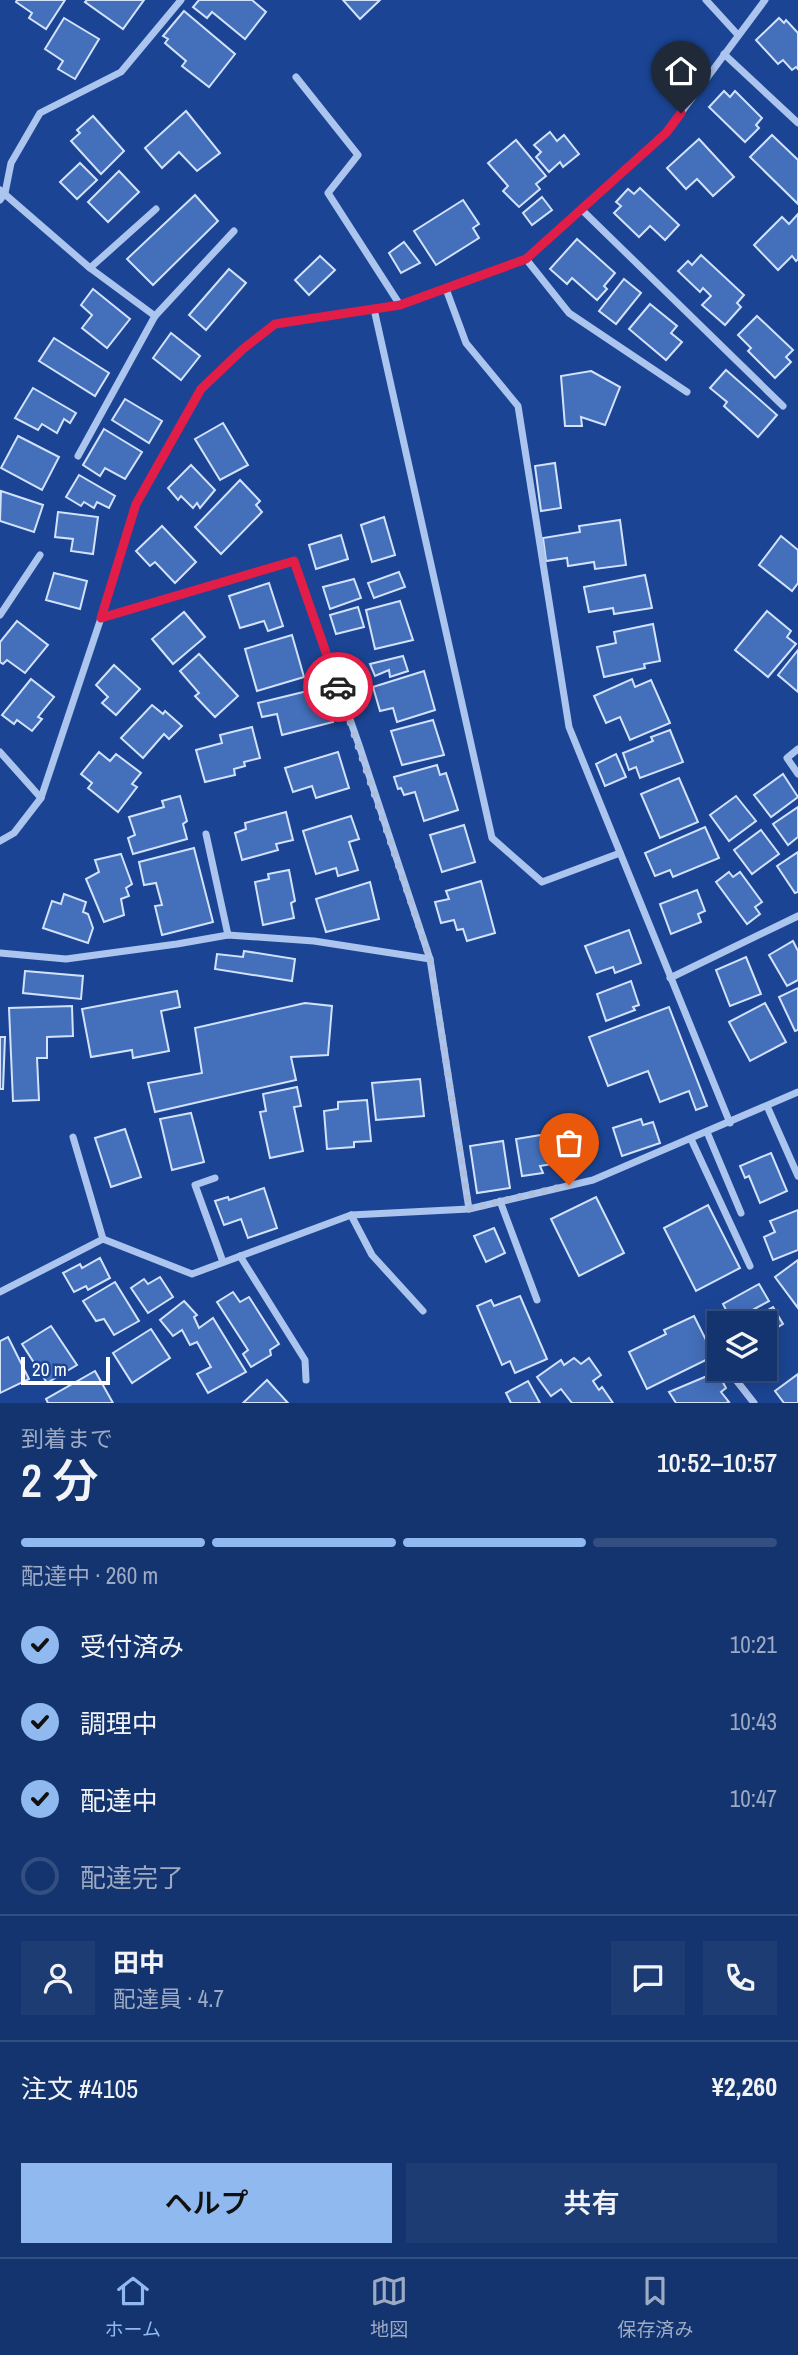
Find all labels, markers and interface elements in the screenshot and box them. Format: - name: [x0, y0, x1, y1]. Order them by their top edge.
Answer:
- pin: [651, 41, 711, 113]
- icon: home: [662, 52, 700, 90]
- courier: [303, 652, 373, 722]
- icon: car: [319, 668, 357, 706]
- pin: [539, 1113, 599, 1185]
- icon: bag: [550, 1124, 588, 1162]
- map controls: [707, 1311, 777, 1381]
- button: layers: [707, 1311, 777, 1381]
- scale bar: [21, 1354, 110, 1386]
- text: 20 m: [32, 1356, 67, 1382]
- text: 到着まで: [21, 1423, 113, 1454]
- text: 10:52–10:57: [657, 1445, 777, 1480]
- text: 2 分: [21, 1449, 98, 1511]
- text: 配達中 · 260 m: [21, 1560, 158, 1591]
- icon: check: [21, 1626, 59, 1664]
- text: 受付済み: [80, 1629, 184, 1664]
- text: 10:21: [730, 1629, 777, 1660]
- icon: check: [21, 1703, 59, 1741]
- text: 調理中: [80, 1706, 158, 1741]
- text: 10:43: [730, 1706, 777, 1737]
- icon: check: [21, 1780, 59, 1818]
- text: 配達中: [80, 1783, 158, 1818]
- text: 10:47: [730, 1783, 777, 1814]
- text: 配達完了: [80, 1860, 184, 1895]
- button: person: [21, 1941, 95, 2015]
- button: chat: [611, 1941, 685, 2015]
- button: phone: [703, 1941, 777, 2015]
- text: 田中: [113, 1945, 165, 1980]
- text: 配達員 · 4.7: [113, 1983, 224, 2014]
- text: ¥2,260: [712, 2069, 777, 2104]
- text: 注文 #4105: [21, 2071, 138, 2106]
- button: ヘルプ: [21, 2163, 392, 2243]
- button: 共有: [406, 2163, 777, 2243]
- tab: ホーム: [105, 2272, 161, 2342]
- tab: 地図: [370, 2272, 408, 2342]
- tab: 保存済み: [617, 2272, 693, 2342]

